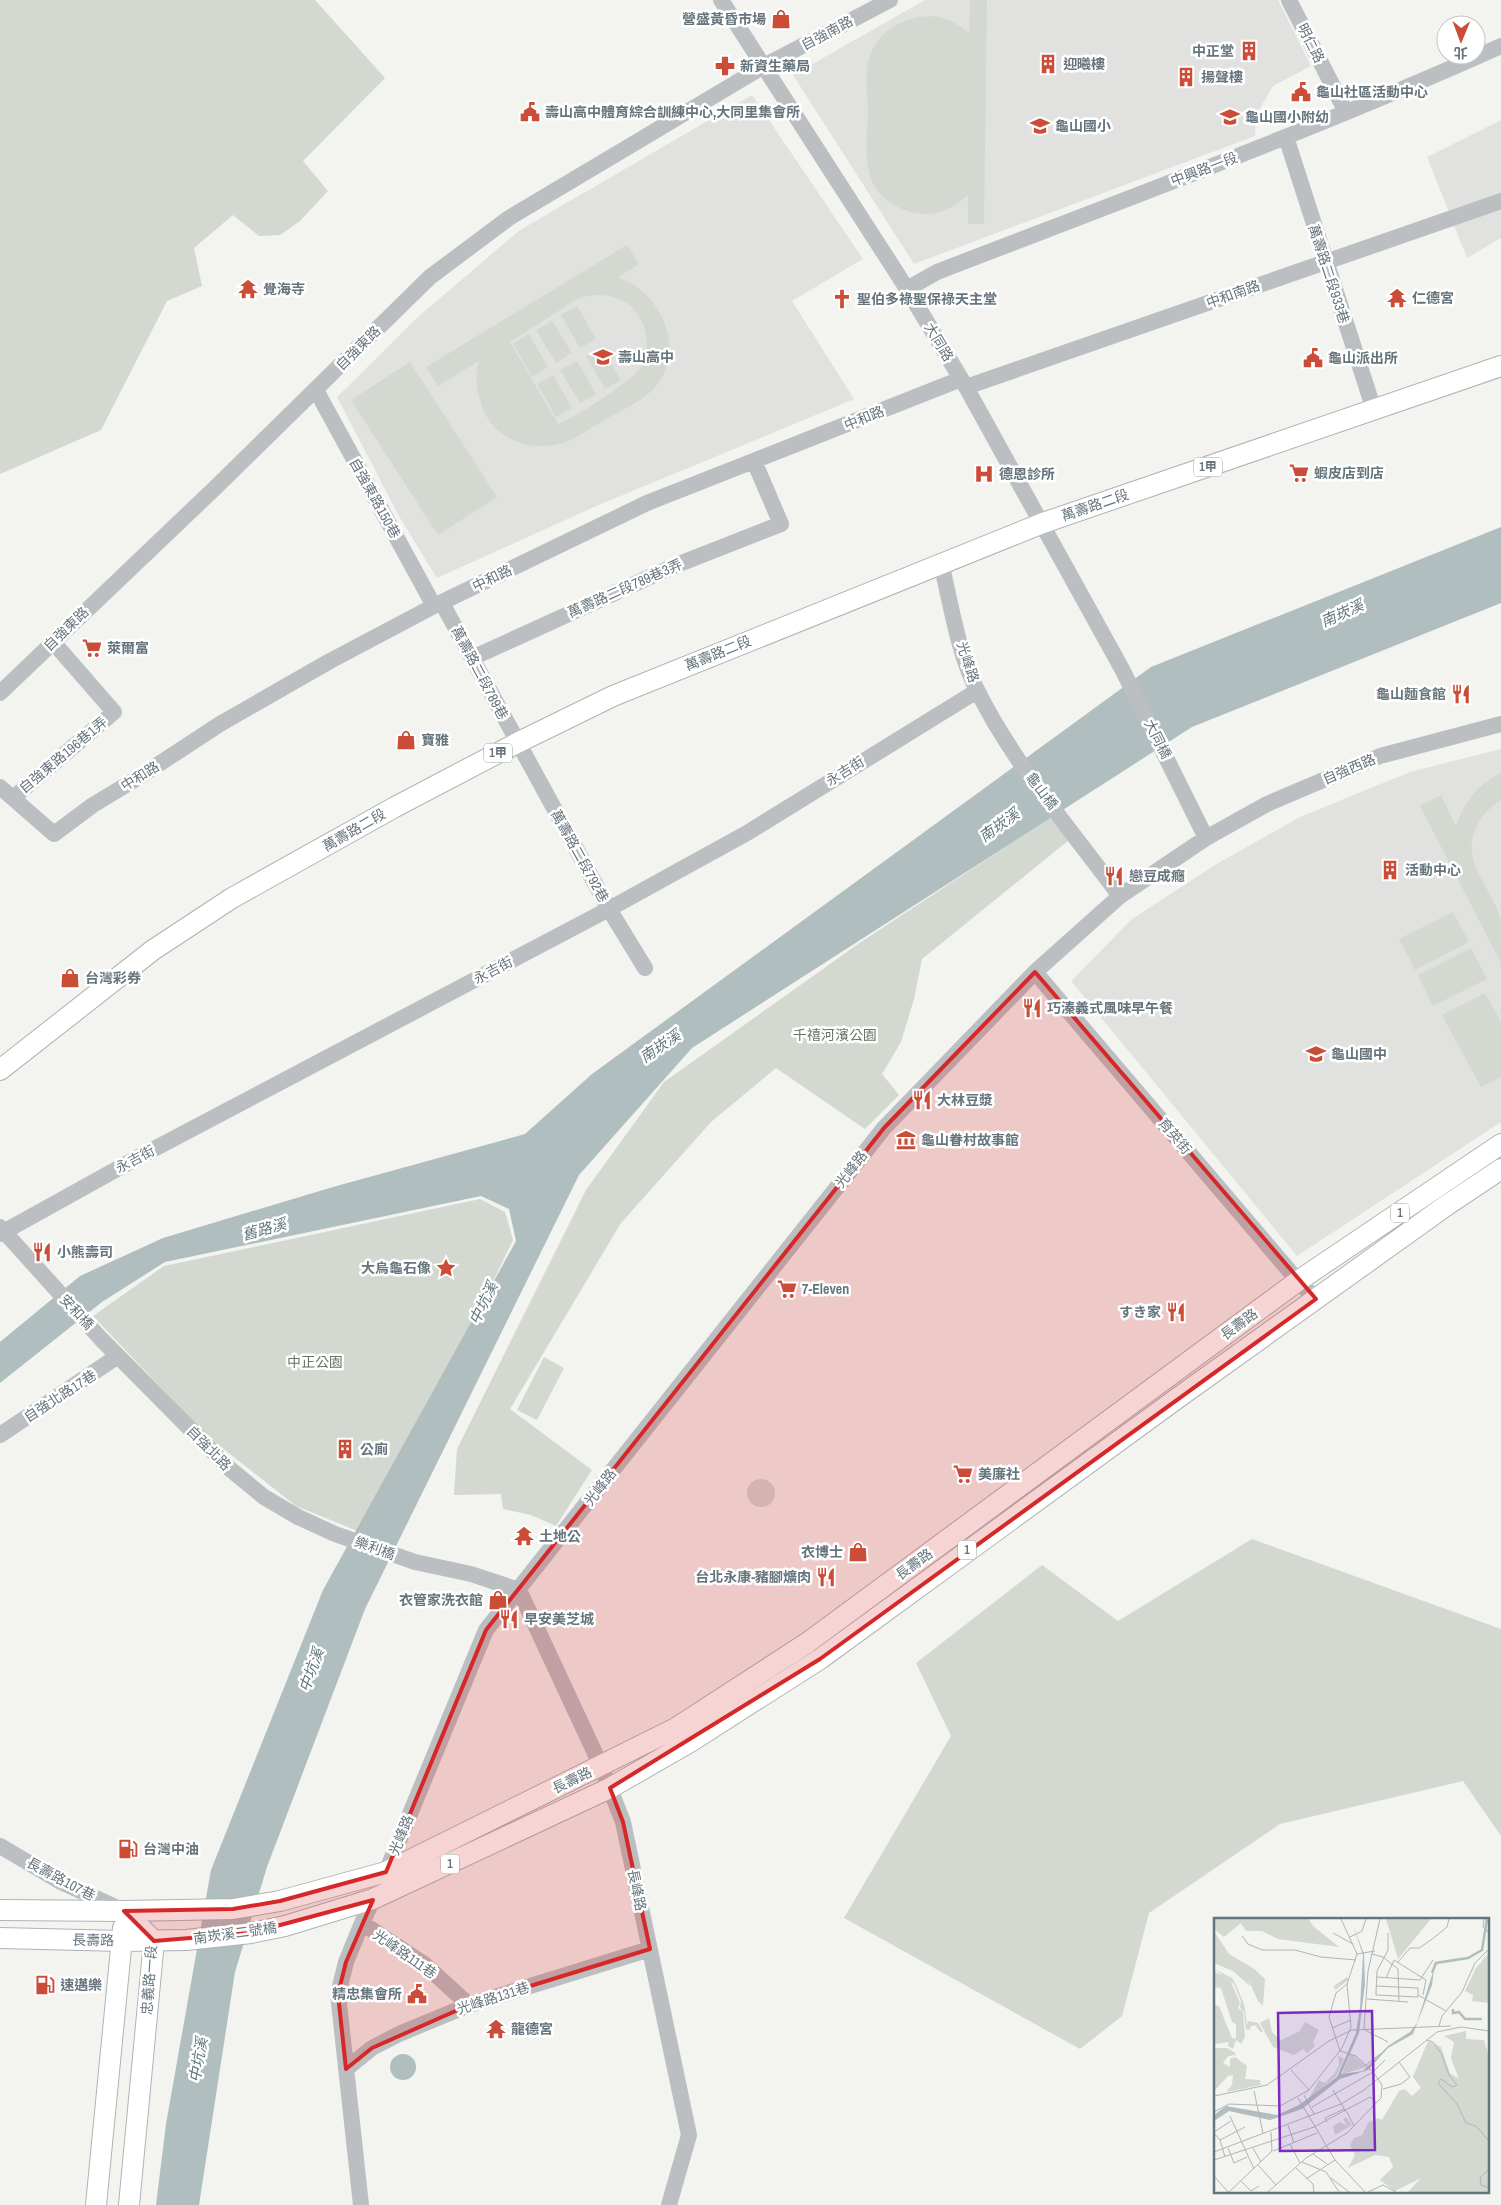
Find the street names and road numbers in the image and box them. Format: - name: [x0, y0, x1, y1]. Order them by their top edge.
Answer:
- street label: 自強南路: [798, 12, 856, 54]
- street label: 明仁路: [1293, 20, 1329, 66]
- street label: 中興路一段: [1168, 148, 1240, 190]
- street label: 萬壽路二段933巷: [1305, 222, 1353, 326]
- street label: 中和南路: [1204, 276, 1262, 312]
- street label: 大同路: [920, 319, 958, 365]
- street label: 自強東路: [332, 322, 384, 374]
- street label: 中和路: [841, 402, 887, 434]
- street label: 自強東路150巷: [346, 455, 404, 541]
- road number: 1甲: [1194, 458, 1222, 477]
- street label: 萬壽路二段: [1059, 485, 1131, 525]
- street label: 萬壽路二段789巷3弄: [565, 555, 685, 621]
- street label: 中和路: [469, 561, 515, 595]
- street label: 自強東路: [40, 603, 92, 655]
- street label: 萬壽路二段789巷: [448, 623, 512, 723]
- street label: 萬壽路二段: [682, 632, 754, 674]
- street label: 光峰路: [953, 639, 983, 685]
- street label: 自強東路196巷1弄: [15, 713, 111, 797]
- street label: 大同橋: [1140, 716, 1176, 762]
- road number: 1甲: [484, 744, 512, 762]
- street label: 自強西路: [1320, 750, 1378, 788]
- street label: 永吉街: [822, 752, 868, 790]
- street label: 中和路: [117, 757, 163, 795]
- street label: 龜山橋: [1022, 769, 1062, 813]
- street label: 萬壽路二段: [319, 805, 389, 855]
- street label: 萬壽路二段792巷: [547, 807, 613, 905]
- street label: 永吉街: [470, 952, 516, 988]
- street label: 育英街: [1155, 1114, 1195, 1158]
- street label: 永吉街: [112, 1141, 158, 1177]
- street label: 光峰路: [831, 1147, 871, 1191]
- road number: 1: [1391, 1204, 1409, 1222]
- street label: 安和橋: [56, 1291, 98, 1333]
- street label: 長壽路: [1217, 1304, 1261, 1344]
- street label: 自強北路17巷: [20, 1366, 100, 1426]
- street label: 自強北路: [183, 1422, 235, 1474]
- street label: 光峰路: [580, 1465, 620, 1509]
- street label: 樂利橋: [352, 1532, 398, 1564]
- road number: 1: [958, 1540, 976, 1560]
- street label: 長壽路: [892, 1544, 936, 1584]
- street label: 長壽路: [549, 1763, 595, 1797]
- street label: 光峰路: [385, 1812, 417, 1858]
- street label: 長壽路107巷: [24, 1853, 98, 1905]
- road number: 1: [441, 1855, 459, 1874]
- street label: 長峰路: [624, 1868, 650, 1912]
- street label: 南崁溪二號橋: [192, 1918, 278, 1948]
- street label: 光峰路111巷: [370, 1926, 440, 1982]
- street label: 長壽路: [72, 1931, 114, 1949]
- street label: 忠義路一段: [138, 1944, 160, 2016]
- street label: 光峰路131巷: [454, 1978, 532, 2018]

